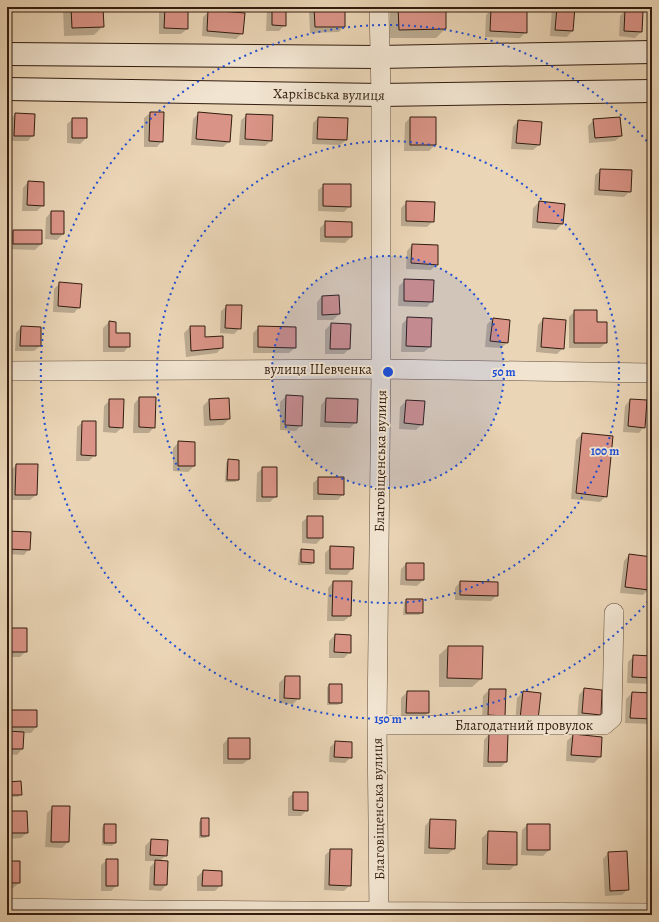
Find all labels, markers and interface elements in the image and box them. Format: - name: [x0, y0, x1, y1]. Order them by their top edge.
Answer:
- street label: Харківська вулиця: [273, 84, 385, 105]
- street label: вулиця Шевченка: [264, 360, 372, 379]
- text: 50 m: [492, 364, 516, 380]
- centre of rings: [381, 365, 395, 379]
- street label: Благовіщенська вулиця: [370, 389, 391, 532]
- text: 100 m: [591, 443, 619, 459]
- text: 150 m: [374, 711, 402, 727]
- street label: Благодатний провулок: [455, 716, 593, 735]
- street label: Благовіщенська вулиця: [368, 737, 389, 880]

